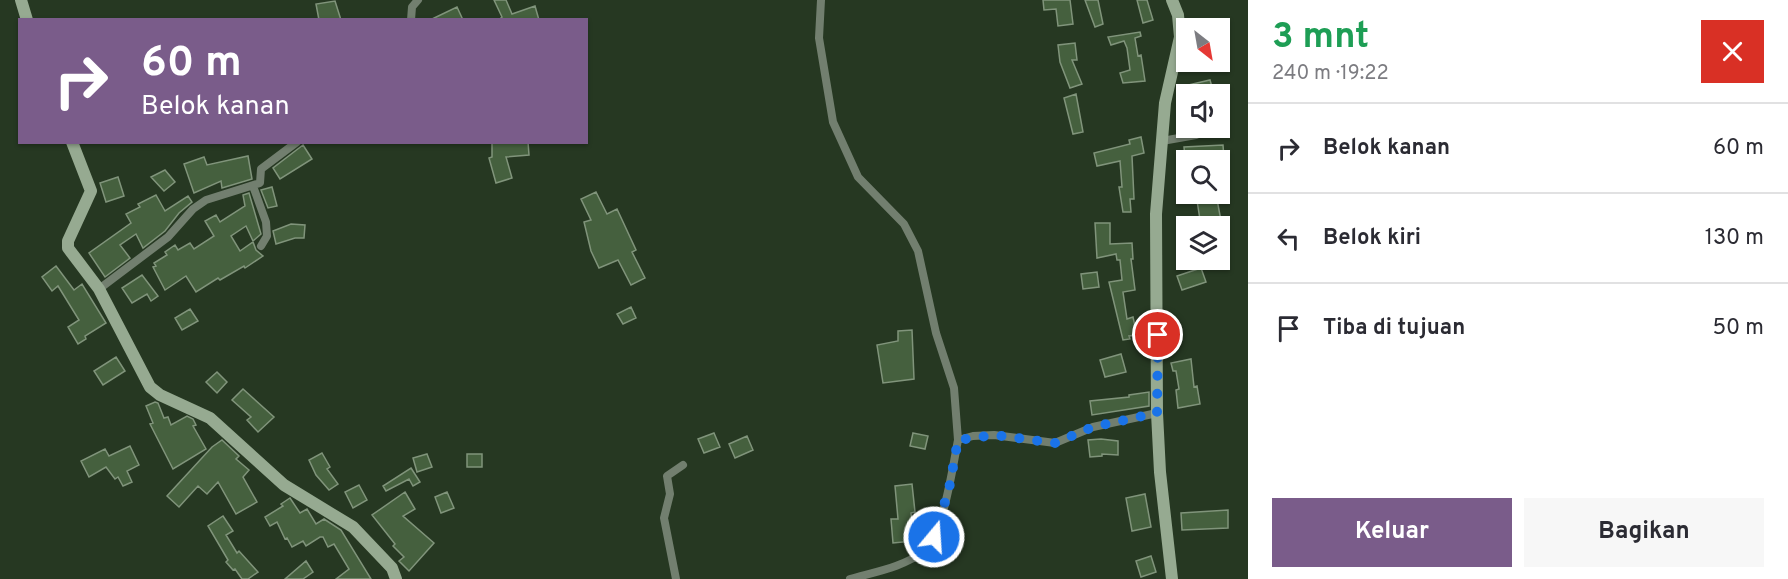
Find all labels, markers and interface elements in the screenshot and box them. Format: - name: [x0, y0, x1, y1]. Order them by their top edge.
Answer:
- text: 3 mnt: [1272, 15, 1369, 61]
- north arrow: [1176, 18, 1230, 72]
- map controls: [1176, 18, 1230, 270]
- button: close: [1701, 20, 1764, 83]
- text: 60 m: [141, 38, 242, 91]
- icon: right: [42, 42, 120, 120]
- text: 240 m · 19:22: [1272, 61, 1389, 87]
- button: sound: [1176, 84, 1230, 138]
- text: Belok kanan: [141, 90, 290, 124]
- icon: right: [1272, 132, 1305, 165]
- text: Belok kanan: [1323, 135, 1450, 162]
- text: 60 m: [1713, 135, 1764, 162]
- button: search: [1176, 150, 1230, 204]
- button: layers: [1176, 216, 1230, 270]
- icon: left: [1272, 222, 1305, 255]
- text: Belok kiri: [1323, 225, 1421, 252]
- text: 130 m: [1705, 225, 1764, 252]
- pin: [1132, 309, 1183, 360]
- icon: arrive: [1272, 312, 1305, 345]
- text: Tiba di tujuan: [1323, 315, 1465, 342]
- text: 50 m: [1712, 315, 1764, 342]
- icon: arrive: [1141, 318, 1174, 351]
- button: Keluar: [1272, 498, 1512, 567]
- button: Bagikan: [1524, 498, 1764, 567]
- position arrow: [902, 505, 966, 569]

